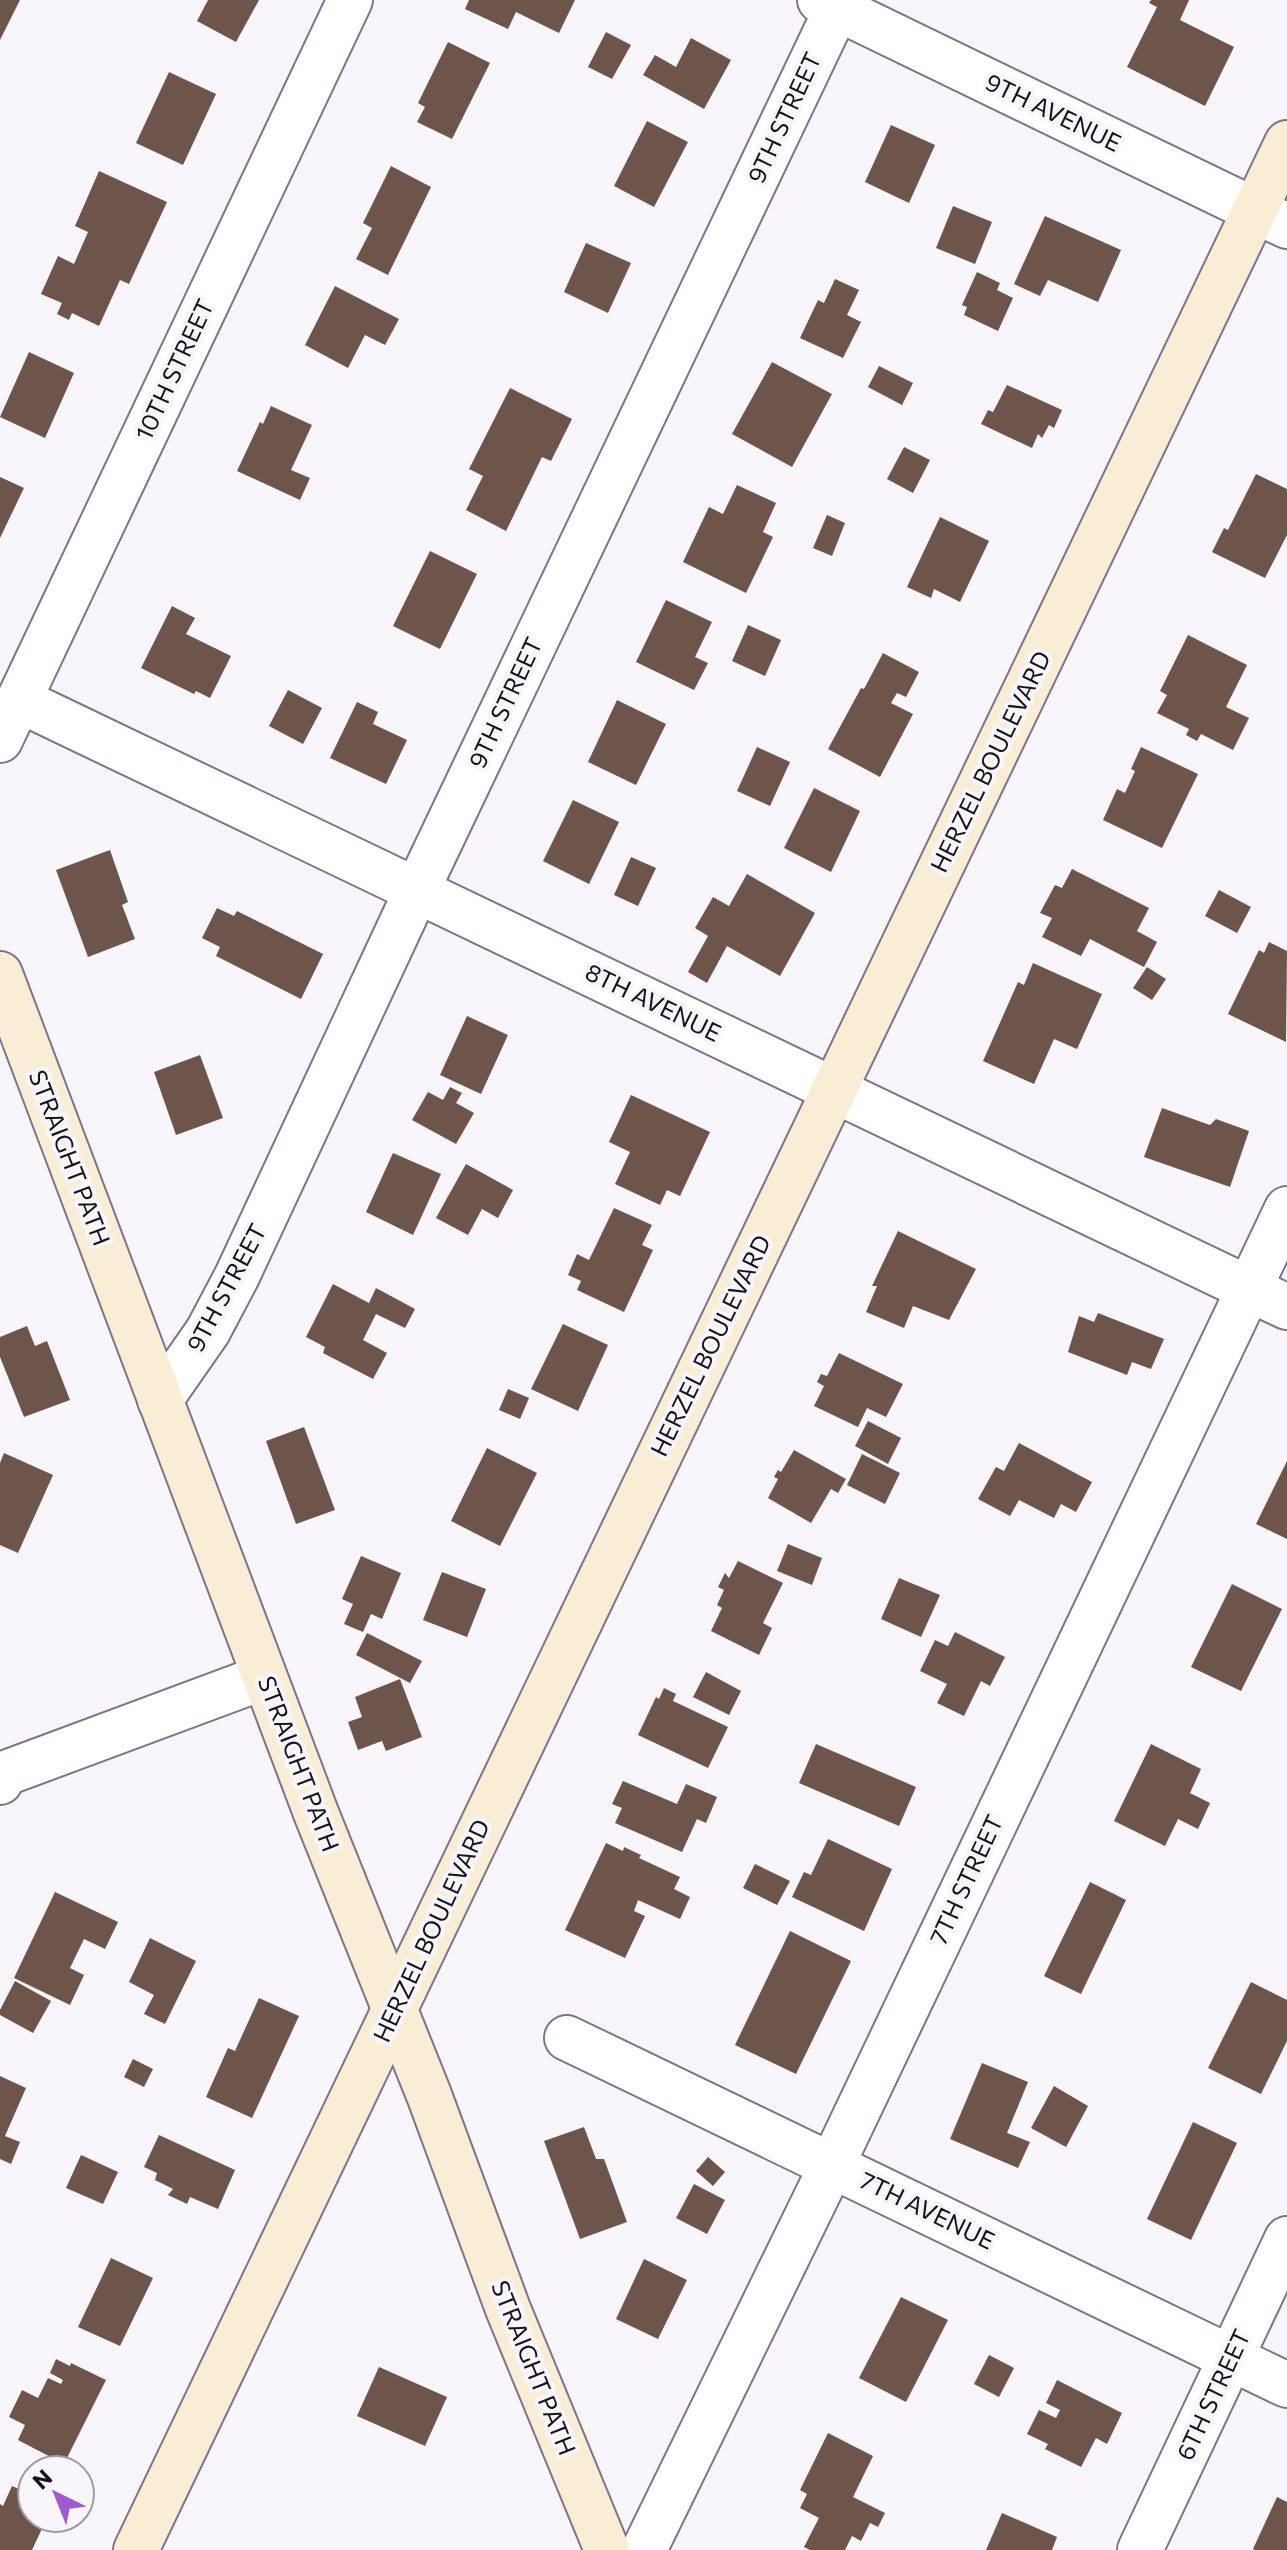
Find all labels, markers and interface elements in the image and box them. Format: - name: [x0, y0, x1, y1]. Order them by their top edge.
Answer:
- street label: 9TH STREET: [741, 47, 827, 187]
- street label: 9TH AVENUE: [981, 66, 1126, 157]
- street label: 10TH STREET: [128, 294, 219, 444]
- street label: 9TH STREET: [462, 632, 548, 772]
- street label: HERZEL BOULEVARD: [923, 646, 1056, 877]
- street label: 8TH AVENUE: [581, 956, 726, 1047]
- street label: STRAIGHT PATH: [24, 1066, 117, 1249]
- street label: 9TH STREET: [180, 1218, 272, 1356]
- street label: HERZEL BOULEVARD: [643, 1230, 776, 1461]
- street label: STRAIGHT PATH: [253, 1672, 346, 1855]
- street label: 7TH STREET: [923, 1810, 1008, 1949]
- street label: HERZEL BOULEVARD: [366, 1814, 495, 2046]
- street label: 7TH AVENUE: [856, 2165, 1000, 2255]
- street label: STRAIGHT PATH: [486, 2276, 583, 2459]
- street label: 6TH STREET: [1170, 2324, 1256, 2464]
- north arrow: [16, 2454, 96, 2534]
- text: N: [27, 2464, 57, 2495]

